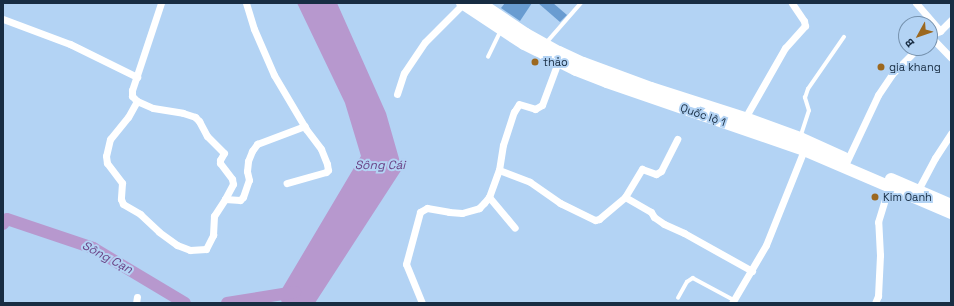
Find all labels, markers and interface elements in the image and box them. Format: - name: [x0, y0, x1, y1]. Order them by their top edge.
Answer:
- north arrow: [898, 16, 938, 56]
- text: B: [902, 36, 917, 50]
- place label: thảo: [543, 55, 568, 69]
- marker: thảo: [530, 57, 540, 67]
- place label: gia khang: [889, 60, 941, 74]
- marker: gia khang: [876, 62, 886, 72]
- street label: Quốc lộ 1: [679, 101, 727, 129]
- water label: Sông Cái: [355, 159, 405, 173]
- place label: Kim Oanh: [883, 190, 932, 204]
- marker: Kim Oanh: [870, 192, 880, 202]
- water label: Sông Cạn: [79, 239, 135, 277]

